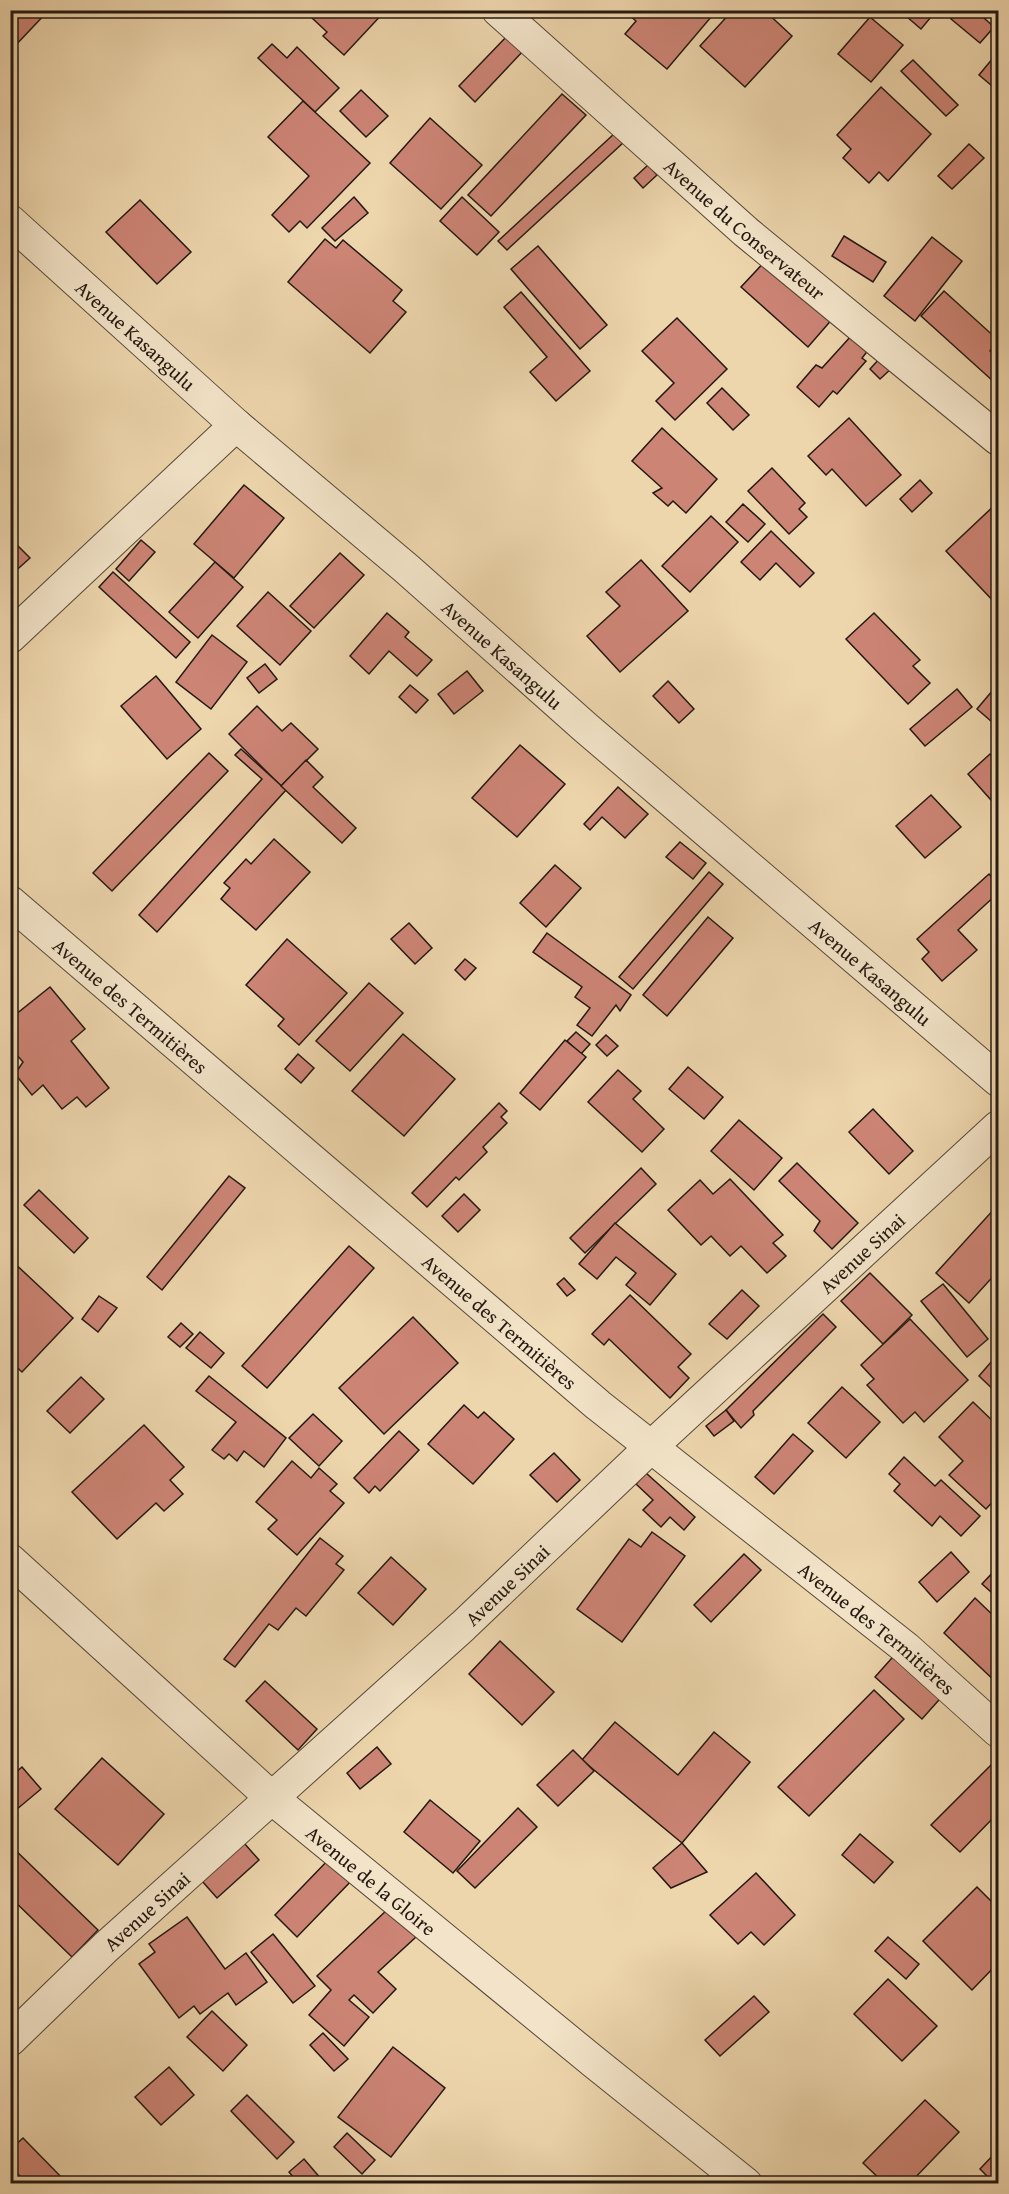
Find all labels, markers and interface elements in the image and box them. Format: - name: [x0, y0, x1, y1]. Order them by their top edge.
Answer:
- street label: Avenue du Conservateur: [658, 151, 832, 306]
- street label: Avenue Kasangulu: [70, 273, 203, 397]
- street label: Avenue Kasangulu: [436, 592, 570, 716]
- street label: Avenue Kasangulu: [803, 911, 939, 1032]
- street label: Avenue des Termitières: [47, 931, 215, 1080]
- street label: Avenue Sinai: [812, 1205, 911, 1300]
- street label: Avenue des Termitières: [416, 1247, 584, 1396]
- street label: Avenue Sinai: [458, 1537, 556, 1632]
- street label: Avenue des Termitières: [793, 1554, 962, 1701]
- street label: Avenue de la Gloire: [300, 1818, 443, 1942]
- street label: Avenue Sinai: [97, 1864, 196, 1957]

